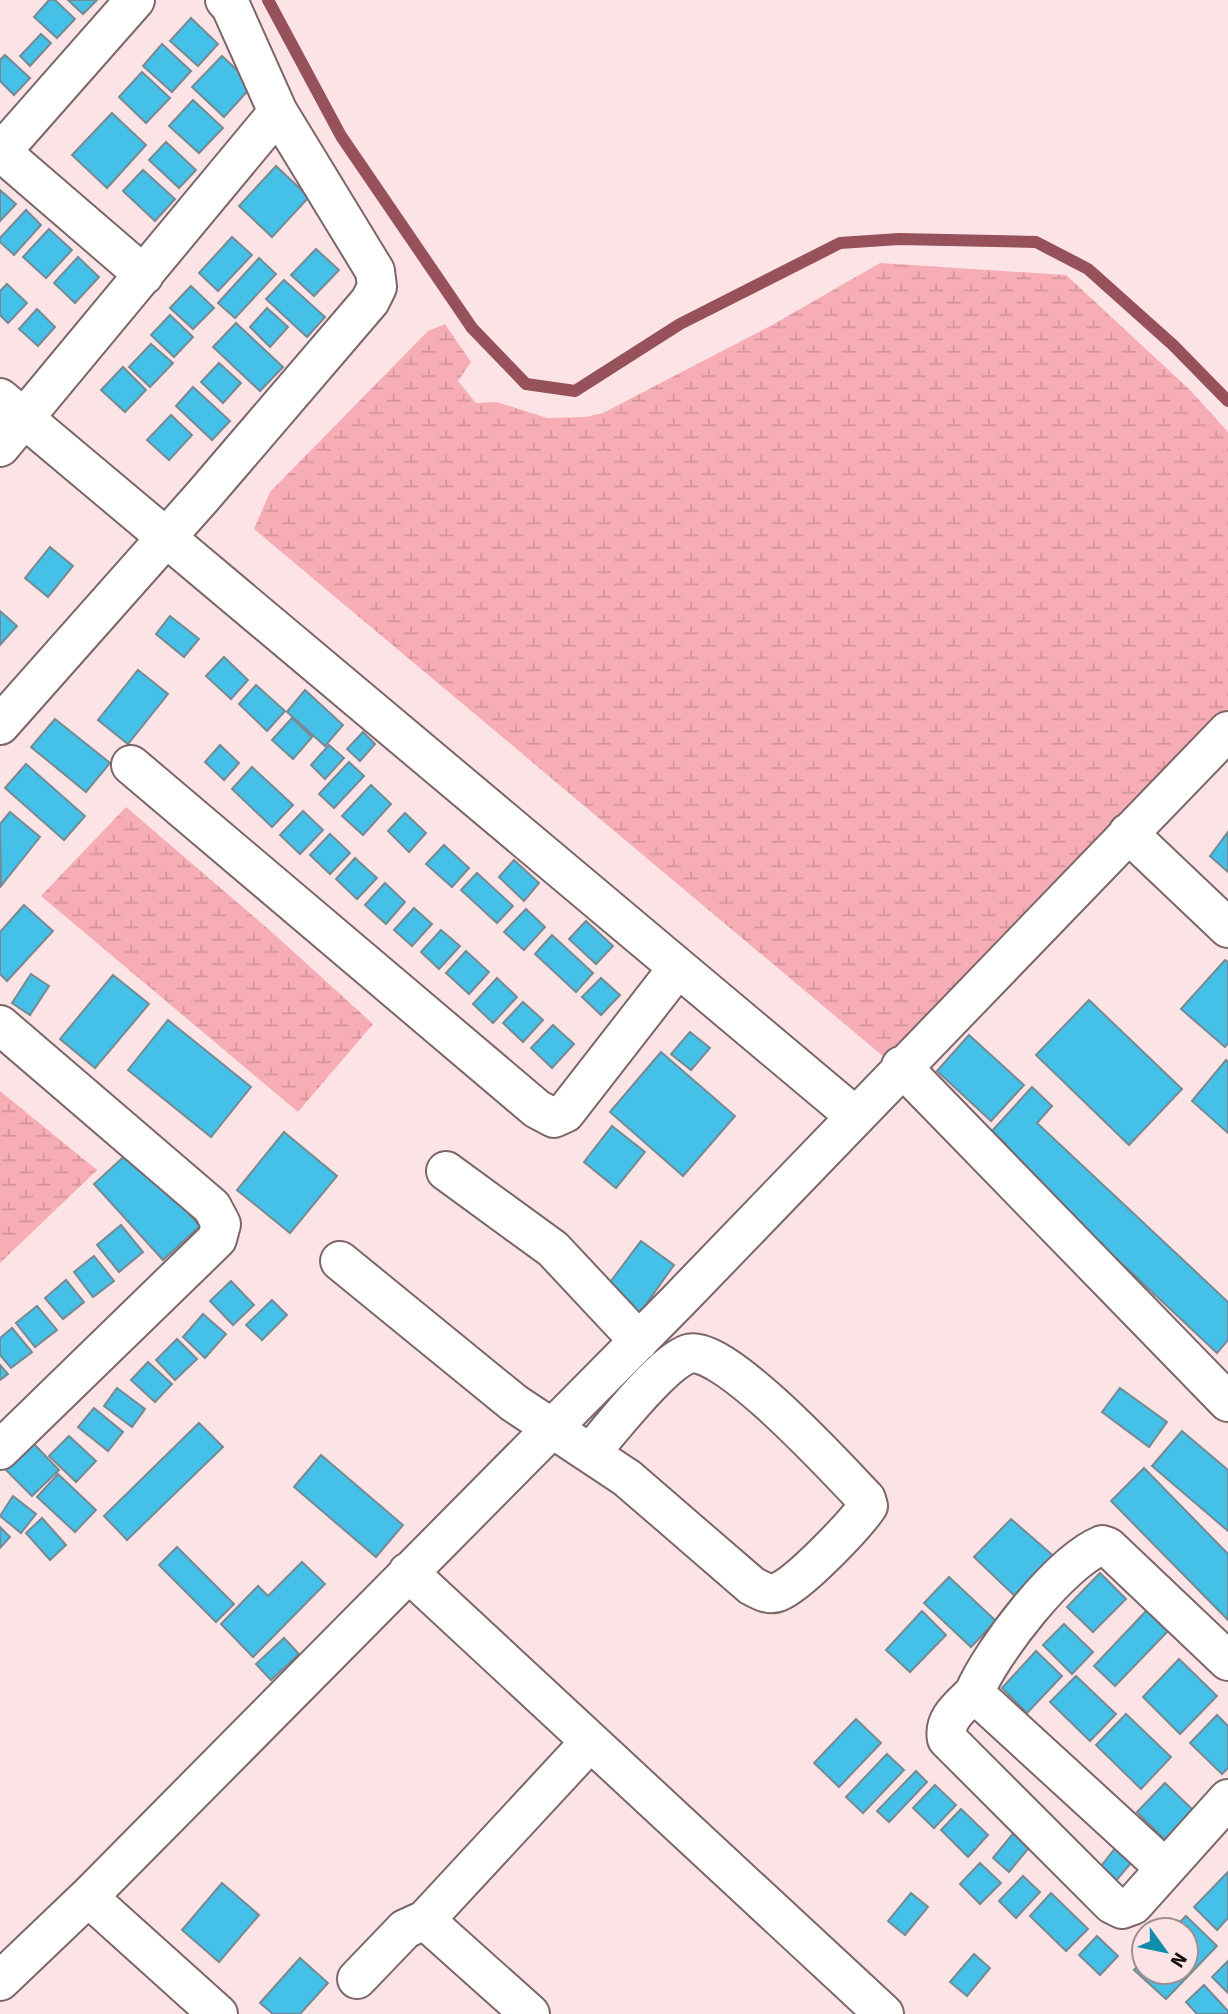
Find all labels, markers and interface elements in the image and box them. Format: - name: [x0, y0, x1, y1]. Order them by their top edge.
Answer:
- north arrow: [1130, 1916, 1200, 1986]
- text: N: [1165, 1948, 1192, 1972]

